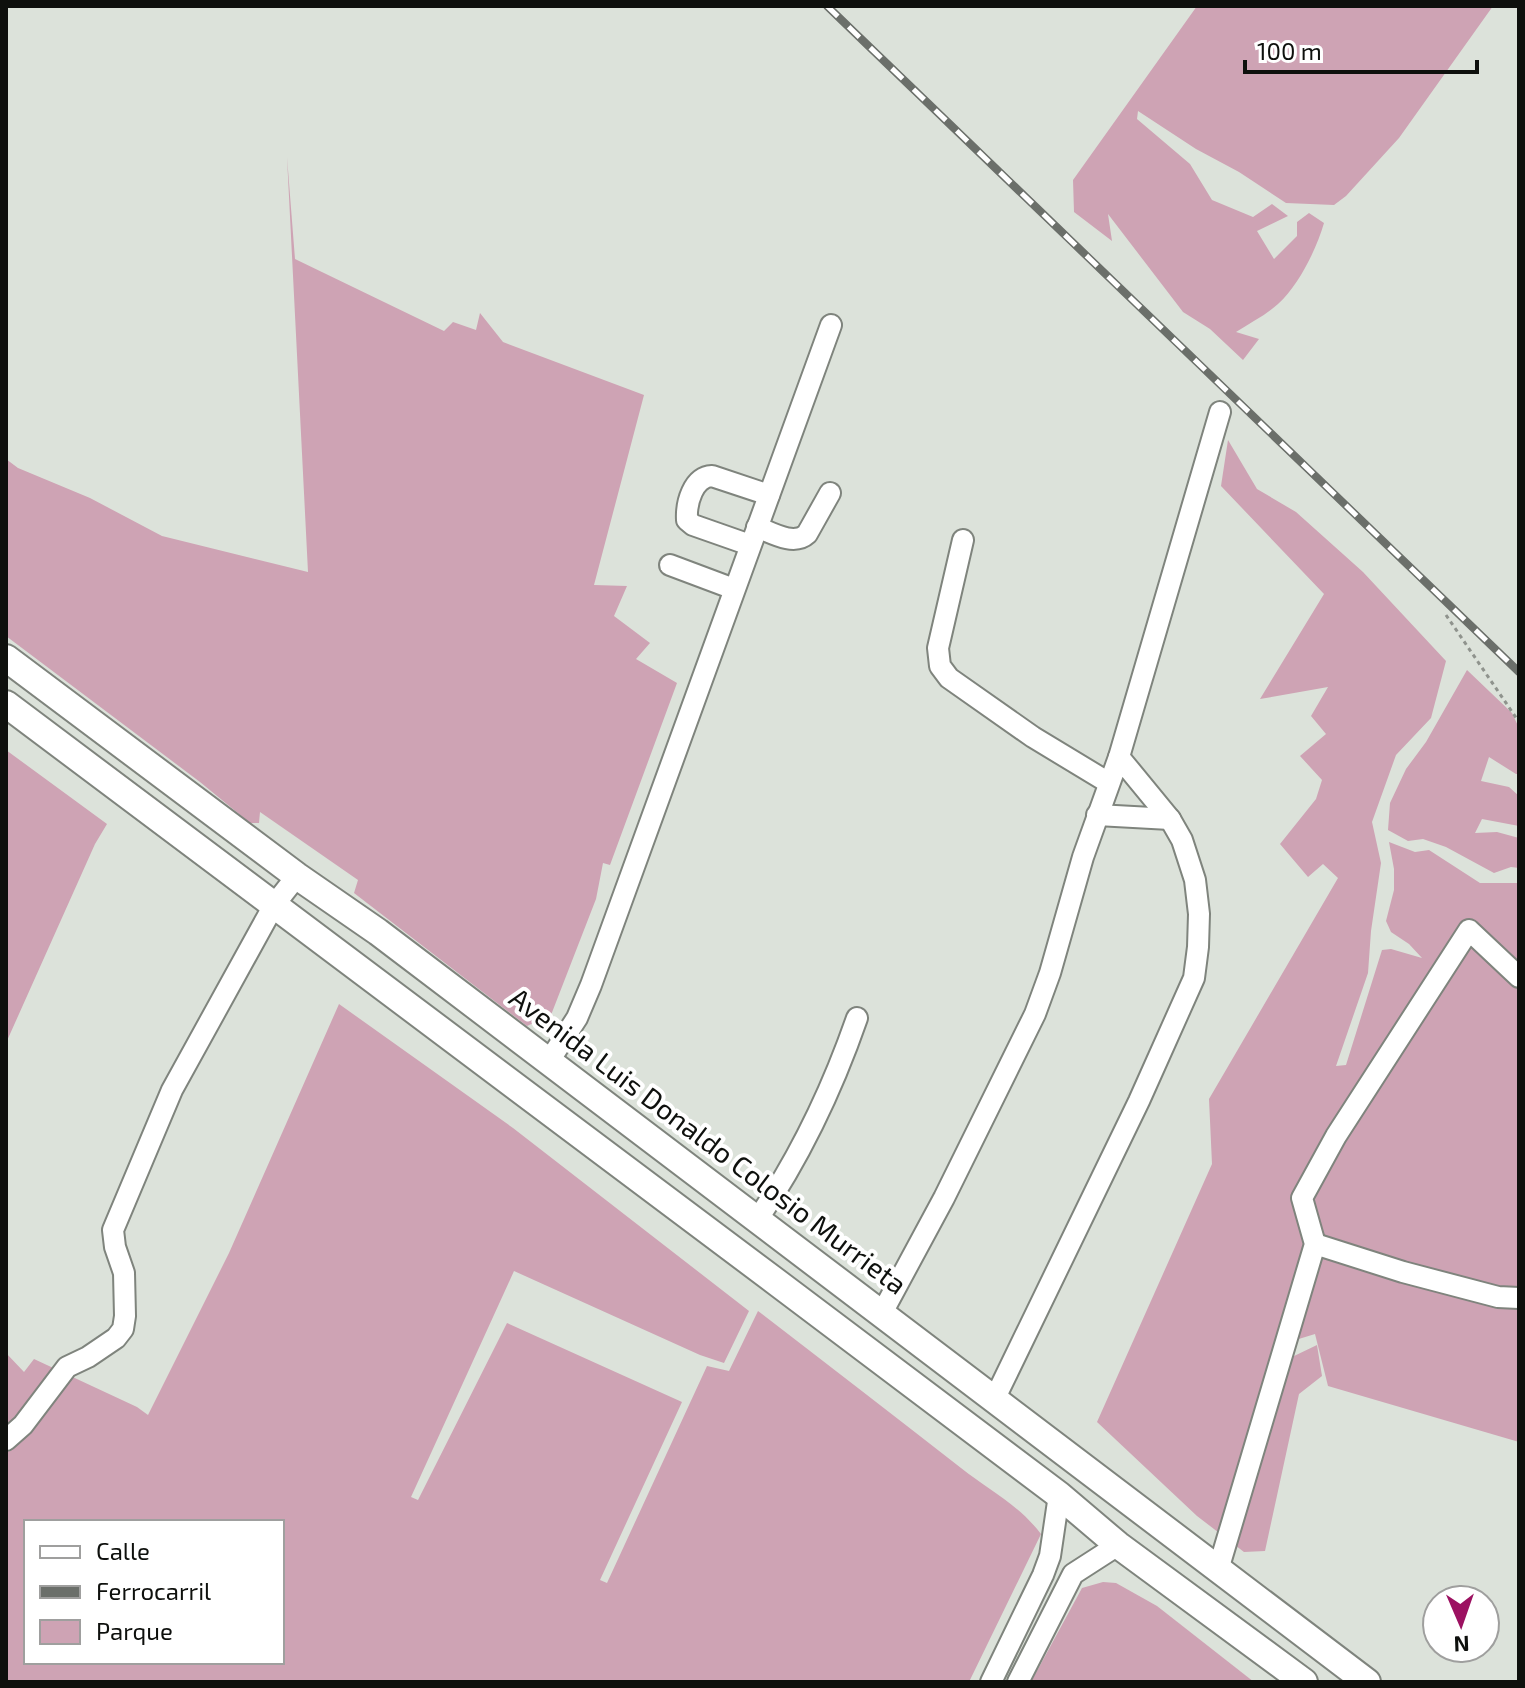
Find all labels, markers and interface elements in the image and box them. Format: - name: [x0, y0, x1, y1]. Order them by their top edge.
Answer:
- scale bar: [1245, 24, 1477, 74]
- text: 100 m: [1257, 36, 1322, 65]
- street label: Avenida Luis Donaldo Colosio Murrieta: [503, 980, 914, 1301]
- legend: [24, 1520, 284, 1664]
- text: Calle: [96, 1536, 150, 1565]
- text: Ferrocarril: [96, 1576, 211, 1605]
- north arrow: [1421, 1584, 1501, 1664]
- text: Parque: [96, 1616, 173, 1645]
- text: N: [1453, 1632, 1470, 1658]

